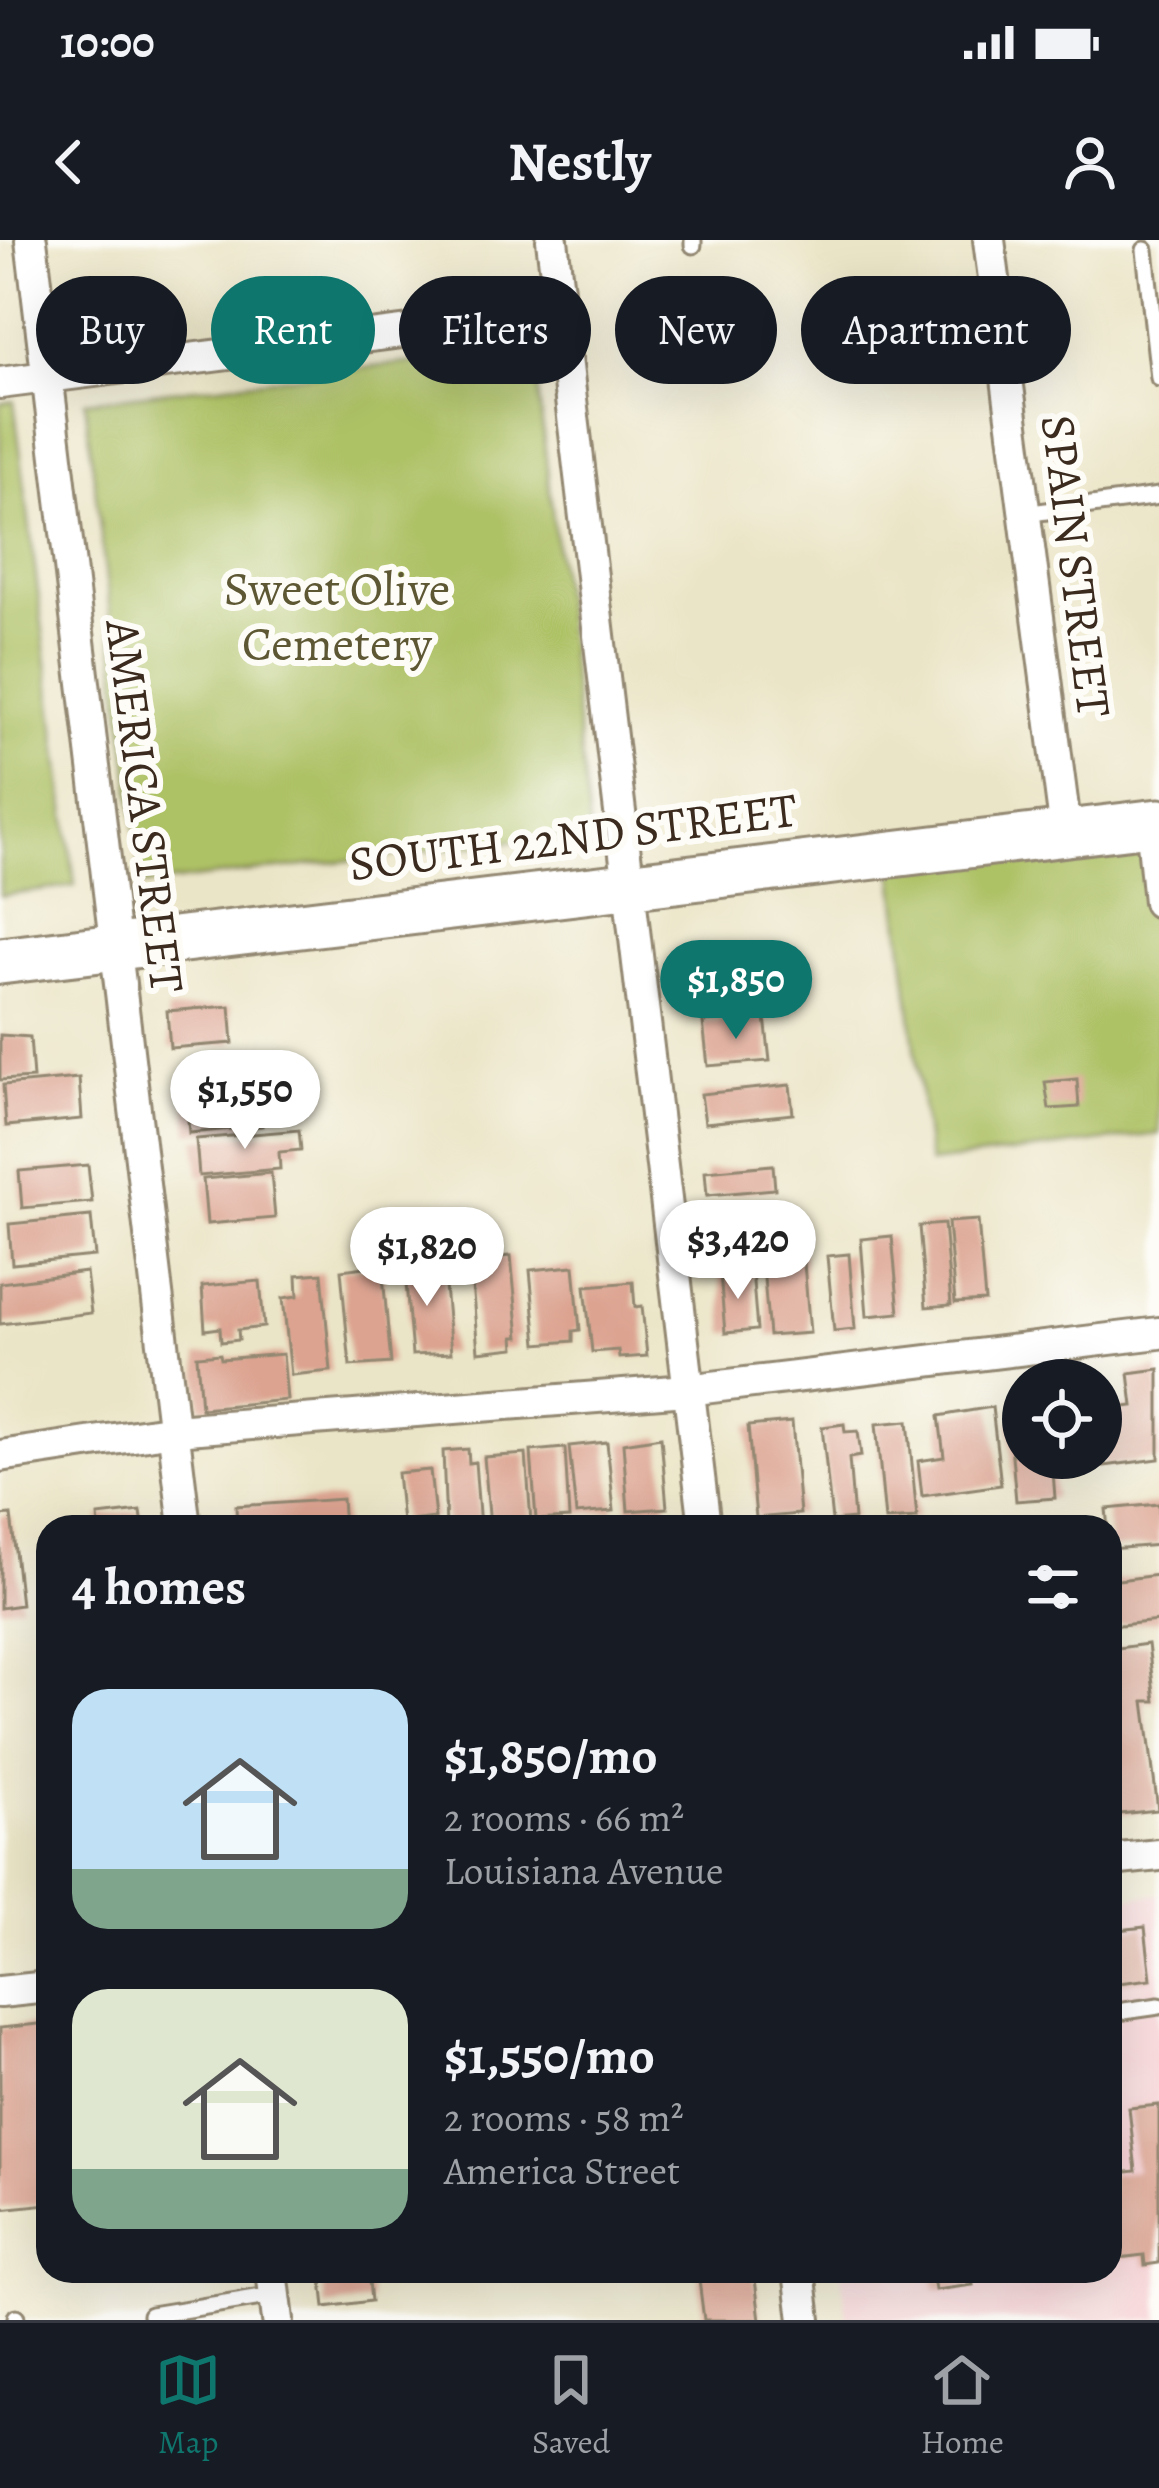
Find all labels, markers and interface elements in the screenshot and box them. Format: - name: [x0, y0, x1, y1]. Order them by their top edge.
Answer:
- text: 10:00: [60, 11, 155, 73]
- text: Nestly: [508, 125, 651, 199]
- icon: back: [36, 129, 102, 195]
- icon: person: [1057, 129, 1123, 195]
- chip: Buy: [36, 276, 187, 384]
- chip: Rent: [211, 276, 375, 384]
- chip: Filters: [399, 276, 591, 384]
- chip: New: [615, 276, 777, 384]
- chip: Apartment: [801, 276, 1071, 384]
- street label: SPAIN STREET: [1025, 411, 1127, 721]
- park label: Sweet Olive Cemetery: [224, 556, 450, 677]
- street label: AMERICA STREET: [89, 615, 201, 996]
- street label: SOUTH 22ND STREET: [345, 777, 801, 897]
- pin: $1,850: [638, 940, 834, 1042]
- text: $1,850: [687, 952, 785, 1005]
- pin: $1,550: [147, 1050, 343, 1152]
- text: $1,550: [197, 1062, 293, 1115]
- pin: $3,420: [640, 1200, 836, 1302]
- pin: $1,820: [329, 1207, 525, 1309]
- text: $3,420: [687, 1212, 789, 1265]
- text: $1,820: [377, 1219, 477, 1272]
- map controls: [1002, 1359, 1122, 1479]
- button: locate: [1002, 1359, 1122, 1479]
- text: 4 homes: [72, 1552, 246, 1622]
- icon: filters: [1020, 1554, 1086, 1620]
- text: $1,850/mo: [444, 1721, 658, 1791]
- icon: home: [168, 1737, 312, 1881]
- text: 2 rooms · 66 m²: [444, 1791, 684, 1844]
- text: Louisiana Avenue: [444, 1844, 724, 1897]
- text: $1,550/mo: [444, 2021, 655, 2091]
- icon: home: [168, 2037, 312, 2181]
- text: 2 rooms · 58 m²: [444, 2091, 684, 2144]
- text: America Street: [444, 2144, 680, 2197]
- tab: Map: [155, 2347, 221, 2464]
- tab: Saved: [532, 2347, 610, 2464]
- tab: Home: [921, 2347, 1004, 2464]

